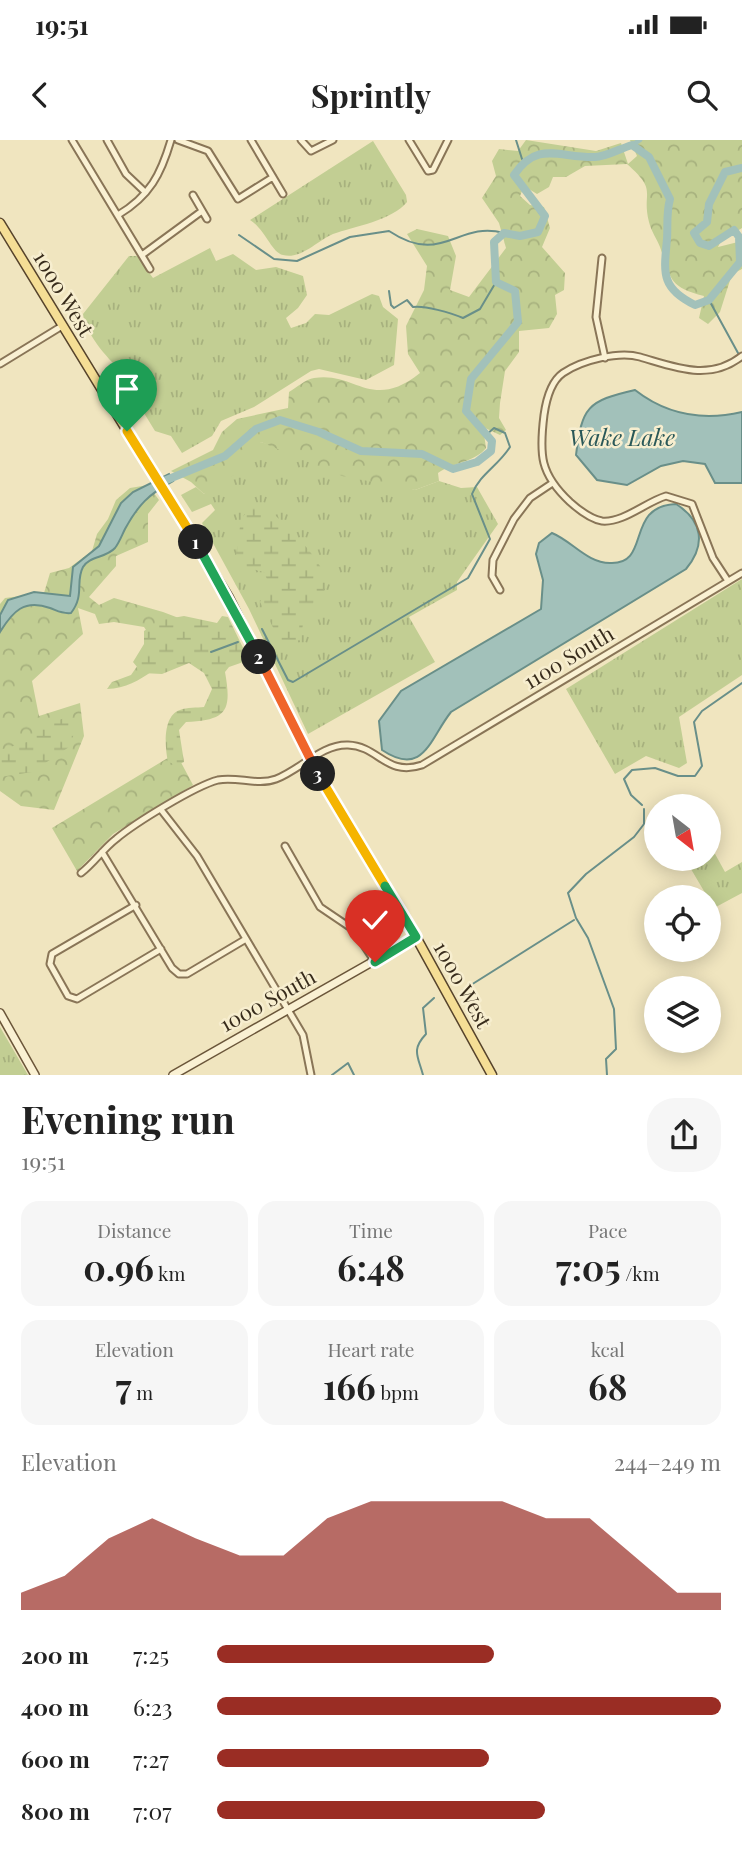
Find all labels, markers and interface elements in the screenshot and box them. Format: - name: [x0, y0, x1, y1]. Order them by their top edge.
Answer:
- text: 19:51: [35, 7, 89, 42]
- text: Sprintly: [311, 73, 431, 116]
- icon: back: [21, 76, 59, 114]
- icon: search: [683, 76, 721, 114]
- street label: 1000 West: [28, 245, 101, 341]
- pin: [97, 359, 157, 431]
- icon: arrive: [108, 370, 146, 408]
- water label: Wake Lake: [569, 421, 675, 452]
- pin: 1: [178, 524, 214, 560]
- text: 1: [192, 528, 199, 554]
- street label: 1100 South: [518, 618, 619, 694]
- pin: 2: [242, 640, 276, 674]
- text: 2: [254, 643, 263, 669]
- pin: 3: [300, 756, 336, 792]
- text: 3: [313, 760, 322, 786]
- north arrow: [644, 794, 721, 872]
- map controls: [644, 794, 721, 1053]
- button: locate: [644, 885, 721, 962]
- pin: [345, 890, 405, 962]
- icon: check: [356, 901, 394, 939]
- street label: 1000 West: [428, 936, 499, 1033]
- street label: 1000 South: [214, 961, 321, 1037]
- button: layers: [644, 976, 721, 1053]
- text: Evening run: [21, 1093, 235, 1144]
- button: share: [647, 1098, 721, 1172]
- text: 19:51: [21, 1145, 65, 1176]
- text: Distance: [97, 1217, 171, 1243]
- text: Time: [349, 1217, 393, 1243]
- text: Pace: [588, 1217, 627, 1243]
- text: 0.96: [83, 1243, 154, 1290]
- text: 6:48: [337, 1243, 405, 1290]
- text: 7:05: [556, 1243, 620, 1290]
- text: km: [154, 1260, 185, 1286]
- text: /km: [620, 1260, 660, 1286]
- text: Elevation: [95, 1336, 174, 1362]
- text: Heart rate: [328, 1336, 414, 1362]
- text: kcal: [591, 1336, 625, 1362]
- text: 7: [116, 1362, 131, 1409]
- text: 166: [323, 1362, 376, 1409]
- text: 68: [588, 1362, 627, 1409]
- text: m: [131, 1379, 153, 1405]
- text: bpm: [376, 1379, 419, 1405]
- text: Elevation: [21, 1446, 117, 1477]
- text: 244–249 m: [614, 1446, 721, 1477]
- text: 200 m: [21, 1639, 89, 1670]
- text: 7:25: [133, 1639, 169, 1670]
- text: 400 m: [21, 1691, 89, 1722]
- text: 6:23: [133, 1691, 172, 1722]
- text: 600 m: [21, 1743, 90, 1774]
- text: 7:27: [133, 1743, 169, 1774]
- text: 800 m: [21, 1795, 90, 1826]
- text: 7:07: [133, 1795, 172, 1826]

